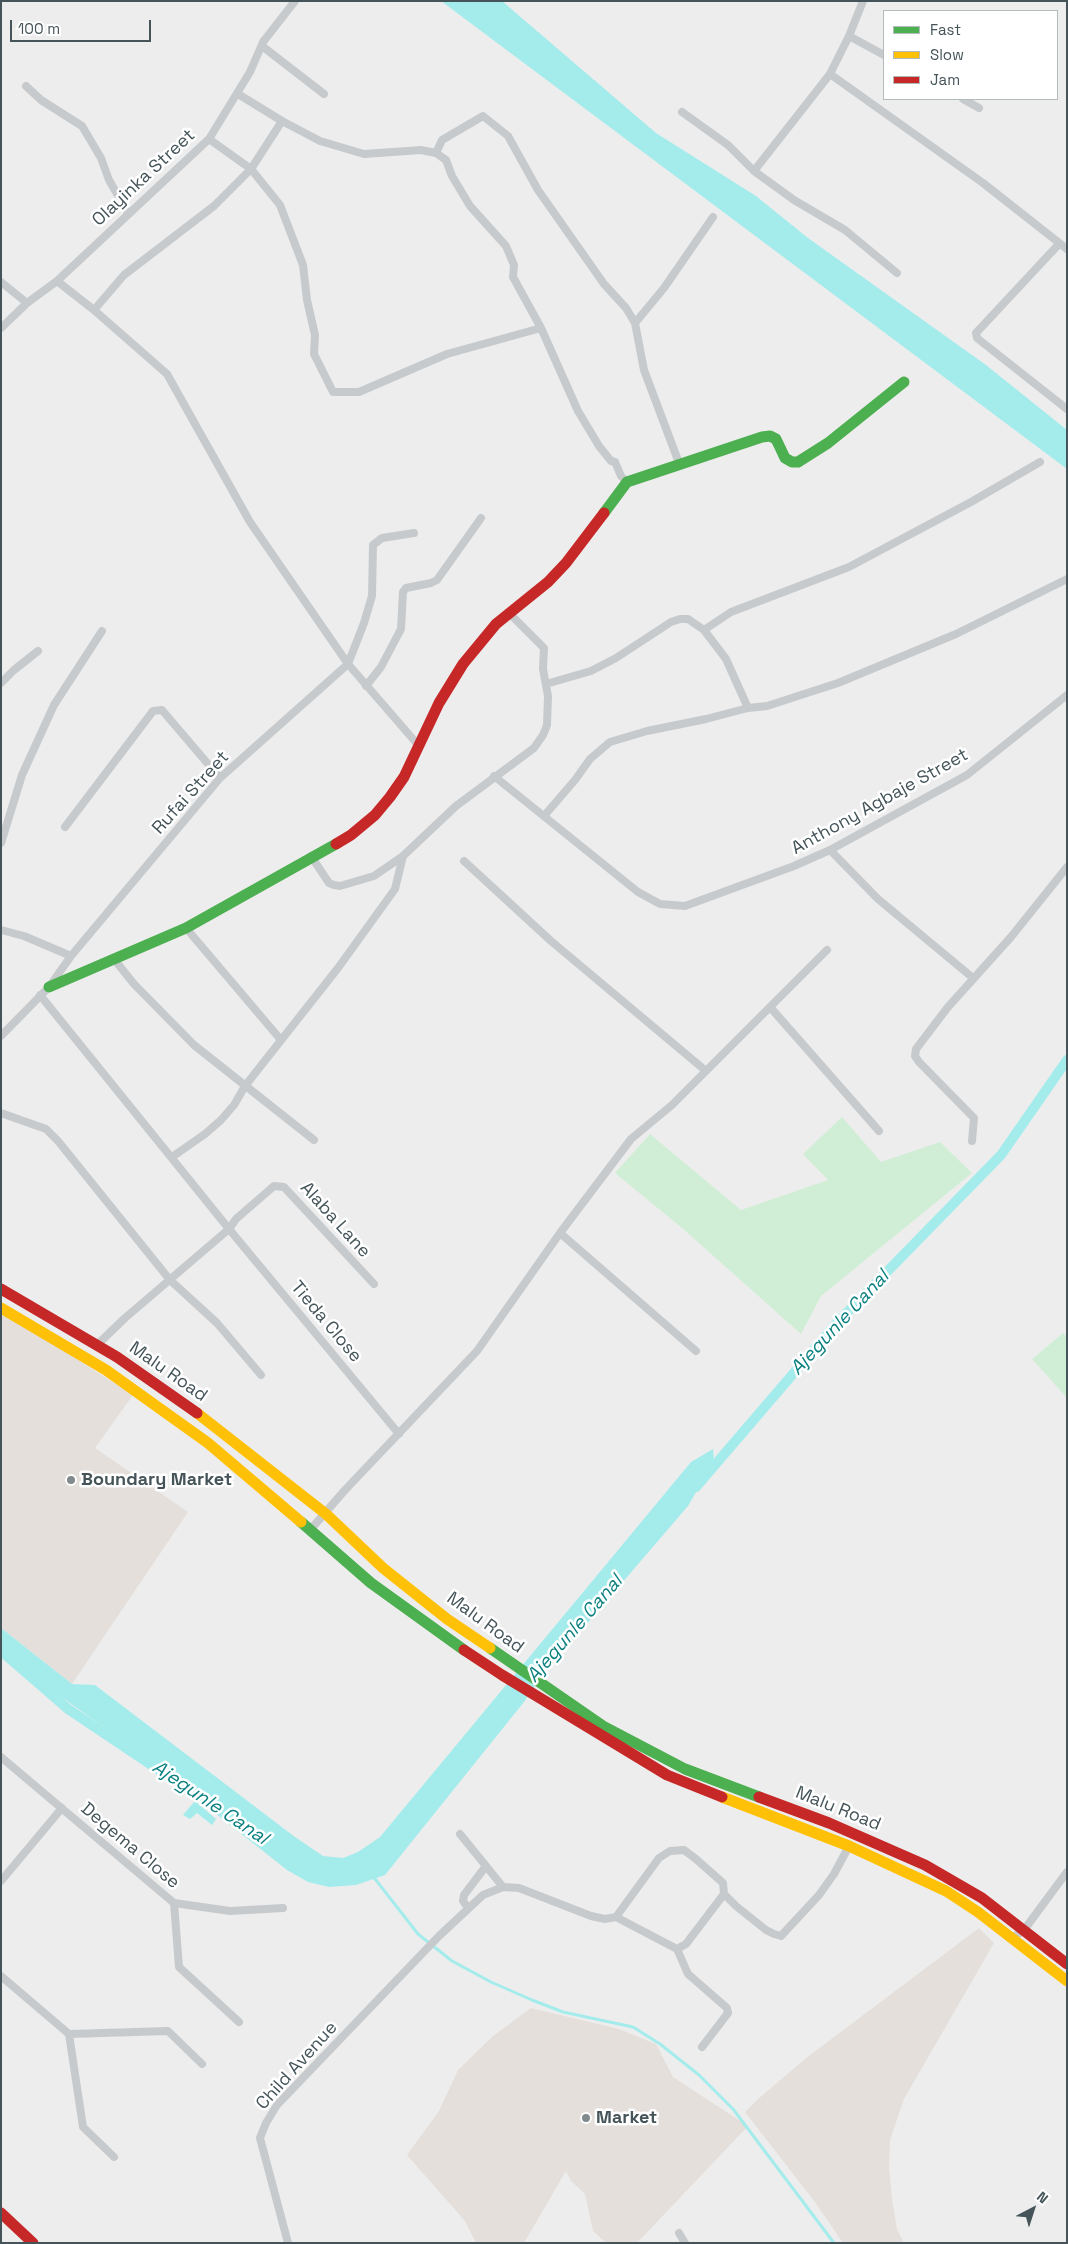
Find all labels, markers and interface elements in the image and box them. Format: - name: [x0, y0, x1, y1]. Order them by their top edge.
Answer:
- scale bar: [12, 10, 154, 42]
- legend: [883, 10, 1058, 100]
- text: 100 m: [18, 19, 60, 38]
- text: Fast: [930, 20, 961, 39]
- text: Slow: [930, 45, 964, 64]
- text: Jam: [930, 70, 960, 89]
- street label: Olayinka Street: [88, 125, 200, 231]
- street label: Anthony Agbaje Street: [788, 744, 972, 860]
- street label: Rufai Street: [148, 747, 234, 839]
- street label: Alaba Lane: [295, 1178, 375, 1262]
- water label: Ajegunle Canal: [786, 1266, 894, 1380]
- street label: Tieda Close: [286, 1277, 366, 1367]
- street label: Malu Road: [125, 1337, 211, 1407]
- place label: Boundary Market: [81, 1469, 232, 1491]
- marker: Boundary Market: [65, 1474, 77, 1486]
- water label: Ajegunle Canal: [522, 1571, 628, 1687]
- street label: Malu Road: [442, 1588, 528, 1658]
- water label: Ajegunle Canal: [148, 1756, 272, 1850]
- street label: Malu Road: [792, 1782, 884, 1836]
- street label: Degema Close: [76, 1798, 184, 1894]
- street label: Child Avenue: [252, 2017, 342, 2115]
- place label: Market: [596, 2107, 657, 2129]
- marker: Market: [580, 2112, 592, 2124]
- north arrow: [1008, 2184, 1058, 2234]
- text: N: [1033, 2188, 1052, 2207]

